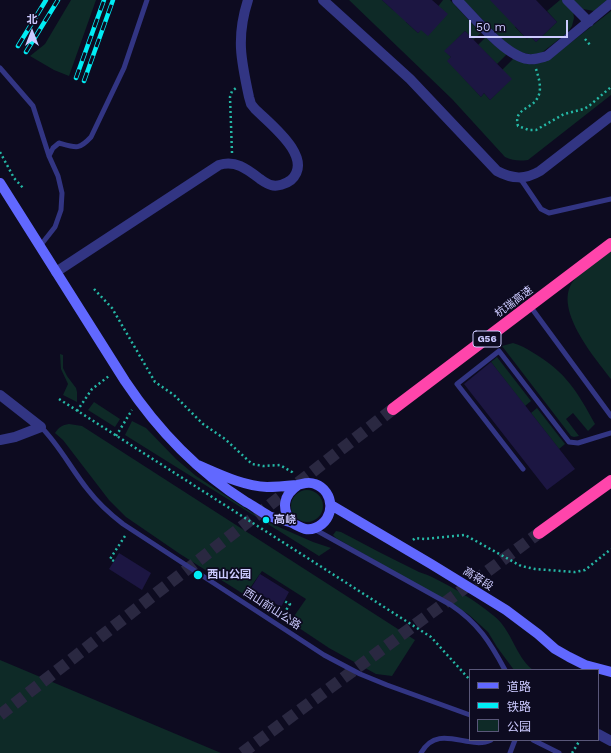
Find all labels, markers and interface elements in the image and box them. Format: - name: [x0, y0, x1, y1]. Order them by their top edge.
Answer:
- north arrow: [12, 12, 52, 52]
- scale bar: [471, 12, 570, 38]
- text: 北: [27, 13, 38, 26]
- text: 50 m: [476, 20, 506, 34]
- street label: 杭瑞高速: [492, 283, 536, 321]
- road number: G56: [473, 331, 501, 347]
- place label: 高峣: [274, 513, 296, 527]
- marker: 高峣: [261, 515, 271, 525]
- street label: 高蒋段: [461, 565, 495, 593]
- place label: 西山公园: [207, 568, 251, 582]
- marker: 西山公园: [192, 569, 204, 581]
- street label: 西山前山公路: [241, 585, 303, 633]
- legend: [469, 669, 599, 741]
- text: 道路: [507, 680, 531, 694]
- text: 铁路: [507, 700, 531, 714]
- text: 公园: [507, 720, 531, 734]

